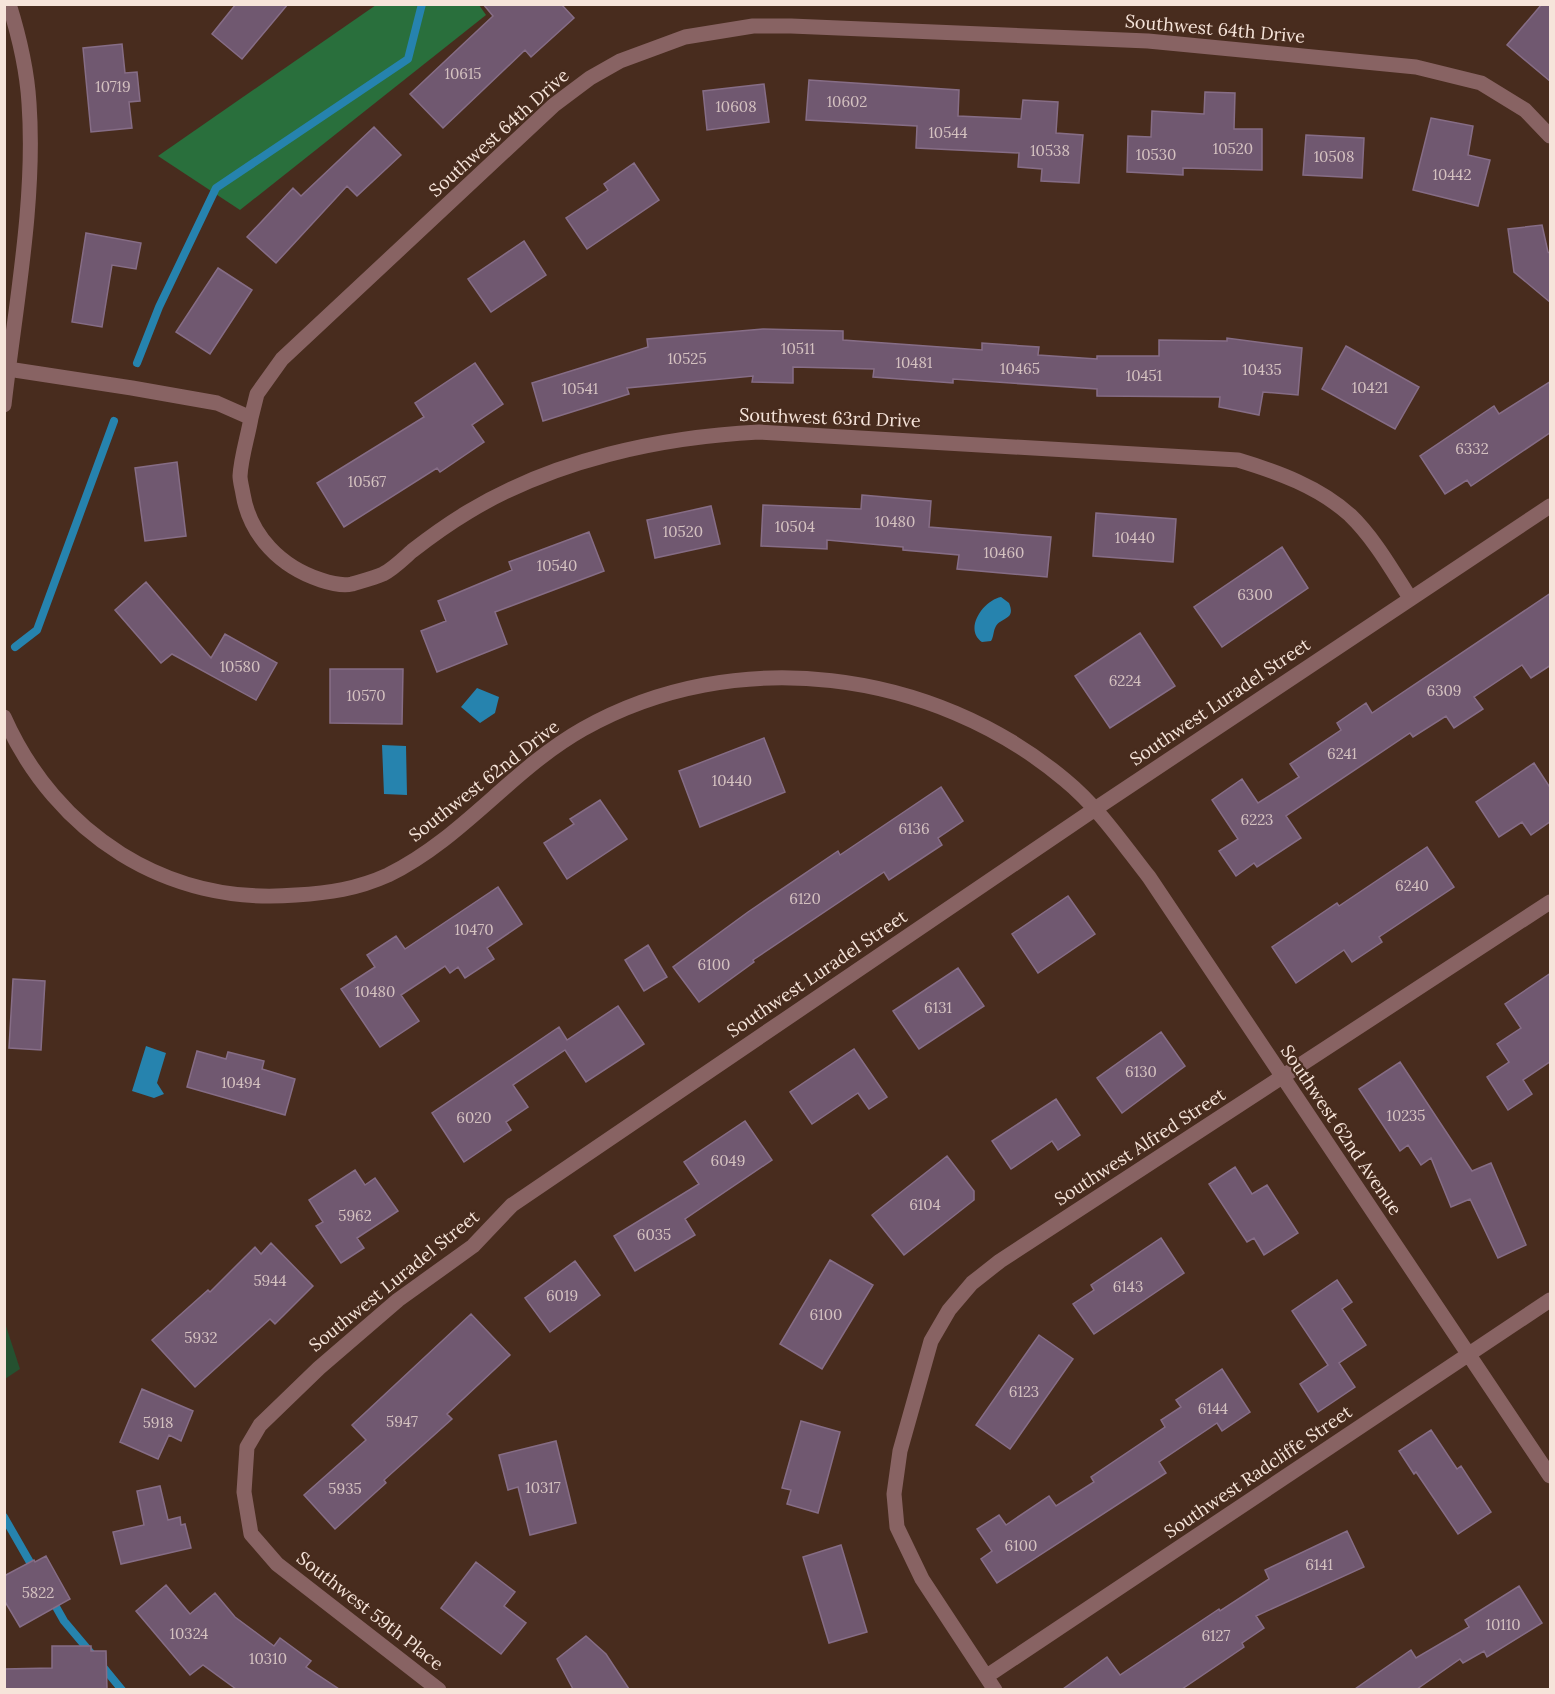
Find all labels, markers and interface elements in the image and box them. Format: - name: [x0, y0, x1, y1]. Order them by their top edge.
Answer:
- street label: Southwest 64th Drive: [1124, 9, 1306, 48]
- street label: Southwest 64th Drive: [424, 63, 574, 202]
- house number: 10615: [444, 64, 482, 83]
- house number: 10719: [95, 77, 131, 96]
- house number: 10602: [827, 92, 867, 111]
- house number: 10608: [715, 97, 757, 116]
- house number: 10544: [928, 123, 968, 142]
- house number: 10520: [1213, 139, 1253, 158]
- house number: 10538: [1030, 141, 1070, 160]
- house number: 10530: [1136, 145, 1176, 164]
- house number: 10508: [1314, 147, 1354, 166]
- house number: 10442: [1432, 165, 1472, 184]
- house number: 10511: [781, 339, 815, 358]
- house number: 10525: [667, 349, 707, 368]
- house number: 10481: [896, 353, 932, 372]
- house number: 10465: [1000, 359, 1040, 378]
- house number: 10435: [1242, 360, 1282, 379]
- house number: 10451: [1126, 366, 1162, 385]
- house number: 10421: [1352, 378, 1388, 397]
- house number: 10541: [562, 379, 598, 398]
- street label: Southwest 63rd Drive: [739, 403, 921, 432]
- house number: 6332: [1455, 439, 1489, 458]
- house number: 10567: [348, 472, 386, 491]
- house number: 10480: [875, 512, 915, 531]
- house number: 10504: [775, 517, 815, 536]
- house number: 10520: [663, 522, 703, 541]
- house number: 10440: [1115, 528, 1155, 547]
- house number: 10460: [984, 543, 1024, 562]
- house number: 10540: [537, 556, 577, 575]
- house number: 6300: [1237, 585, 1273, 604]
- street label: Southwest Luradel Street: [1125, 633, 1314, 771]
- house number: 10580: [220, 657, 260, 676]
- house number: 6224: [1109, 671, 1141, 690]
- house number: 6309: [1426, 681, 1462, 700]
- house number: 10570: [346, 686, 386, 705]
- street label: Southwest 62nd Drive: [404, 715, 564, 847]
- house number: 6241: [1327, 744, 1357, 763]
- house number: 10440: [712, 771, 752, 790]
- house number: 6223: [1241, 810, 1273, 829]
- house number: 6136: [898, 819, 930, 838]
- house number: 6240: [1395, 876, 1429, 895]
- house number: 6120: [789, 889, 821, 908]
- street label: Southwest Luradel Street: [722, 905, 911, 1043]
- house number: 10470: [454, 920, 494, 939]
- house number: 6100: [698, 955, 730, 974]
- house number: 10480: [355, 982, 395, 1001]
- house number: 6131: [924, 998, 952, 1017]
- street label: Southwest 62nd Avenue: [1276, 1040, 1407, 1220]
- house number: 6130: [1125, 1062, 1157, 1081]
- house number: 10494: [221, 1073, 261, 1092]
- street label: Southwest Alfred Street: [1050, 1083, 1230, 1210]
- house number: 10235: [1386, 1106, 1426, 1125]
- house number: 6020: [456, 1108, 492, 1127]
- house number: 6049: [711, 1151, 745, 1170]
- house number: 6104: [909, 1195, 941, 1214]
- street label: Southwest Luradel Street: [304, 1205, 483, 1356]
- house number: 5962: [338, 1206, 372, 1225]
- house number: 6035: [637, 1225, 671, 1244]
- house number: 5944: [253, 1271, 287, 1290]
- house number: 6143: [1113, 1277, 1143, 1296]
- house number: 6019: [546, 1286, 578, 1305]
- house number: 6100: [810, 1305, 842, 1324]
- house number: 5932: [184, 1328, 218, 1347]
- house number: 6123: [1009, 1382, 1039, 1401]
- house number: 6144: [1198, 1399, 1228, 1418]
- street label: Southwest Radcliffe Street: [1159, 1400, 1356, 1543]
- house number: 5947: [386, 1412, 418, 1431]
- house number: 5918: [143, 1413, 173, 1432]
- house number: 10317: [525, 1478, 561, 1497]
- house number: 5935: [328, 1479, 362, 1498]
- house number: 6100: [1005, 1536, 1037, 1555]
- street label: Southwest 59th Place: [292, 1546, 449, 1675]
- house number: 6141: [1305, 1555, 1333, 1574]
- house number: 5822: [22, 1583, 54, 1602]
- house number: 10110: [1485, 1615, 1521, 1634]
- house number: 10324: [170, 1624, 209, 1643]
- house number: 6127: [1201, 1626, 1231, 1645]
- house number: 10310: [249, 1649, 287, 1668]

